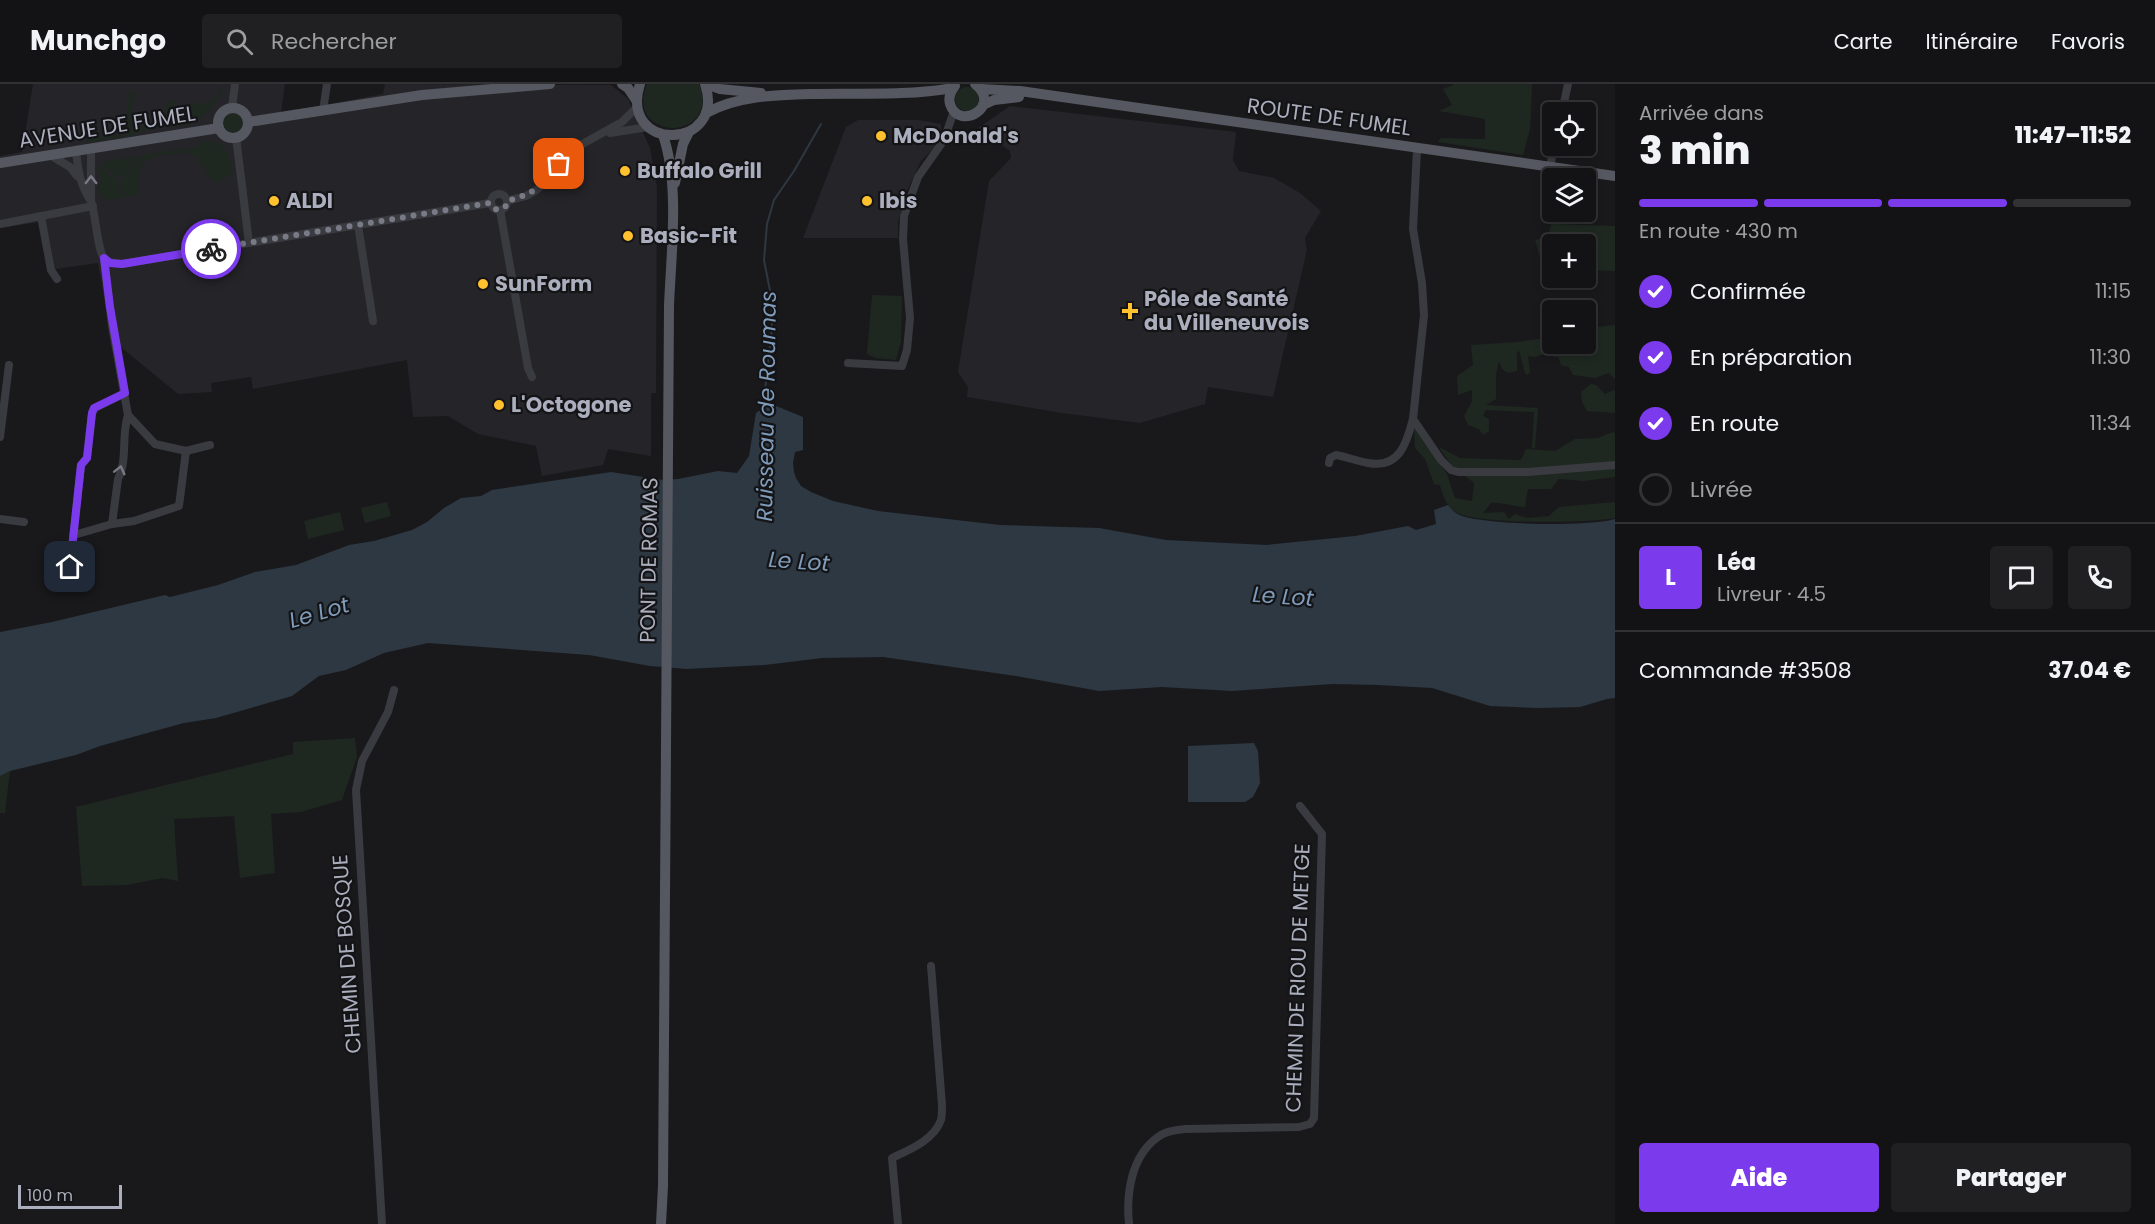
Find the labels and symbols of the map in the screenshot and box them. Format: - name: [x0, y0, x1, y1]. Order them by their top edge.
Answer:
- street label: ROUTE DE FUMEL: [1245, 91, 1413, 142]
- street label: AVENUE DE FUMEL: [17, 98, 197, 155]
- place label: McDonald's: [893, 121, 1019, 150]
- marker: McDonald's: [874, 129, 888, 143]
- pin: [533, 138, 584, 189]
- place label: Buffalo Grill: [637, 156, 762, 185]
- marker: Buffalo Grill: [618, 164, 632, 178]
- one-way arrow: [85, 176, 98, 185]
- place label: ALDI: [286, 186, 333, 215]
- place label: Ibis: [879, 186, 917, 215]
- marker: ALDI: [267, 194, 281, 208]
- marker: Ibis: [860, 194, 874, 208]
- courier: [181, 219, 241, 279]
- place label: Basic-Fit: [640, 221, 737, 250]
- marker: Basic-Fit: [621, 229, 635, 243]
- place label: SunForm: [495, 269, 592, 298]
- marker: SunForm: [476, 277, 490, 291]
- place label: Pôle de Santé du Villeneuvois: [1144, 284, 1309, 337]
- water label: Ruisseau de Roumas: [749, 290, 784, 522]
- marker: Pôle de Santé du Villeneuvois: [1121, 302, 1139, 320]
- place label: L'Octogone: [511, 390, 632, 419]
- marker: L'Octogone: [492, 398, 506, 412]
- one-way arrow: [113, 465, 126, 475]
- street label: PONT DE ROMAS: [633, 477, 664, 643]
- pin: [44, 541, 95, 592]
- water label: Le Lot: [767, 544, 832, 579]
- water label: Le Lot: [1251, 579, 1316, 614]
- water label: Le Lot: [285, 589, 354, 636]
- street label: CHEMIN DE RIOU DE METGE: [1278, 843, 1317, 1113]
- street label: CHEMIN DE BOSQUE: [325, 853, 368, 1055]
- scale bar: [18, 1182, 122, 1210]

